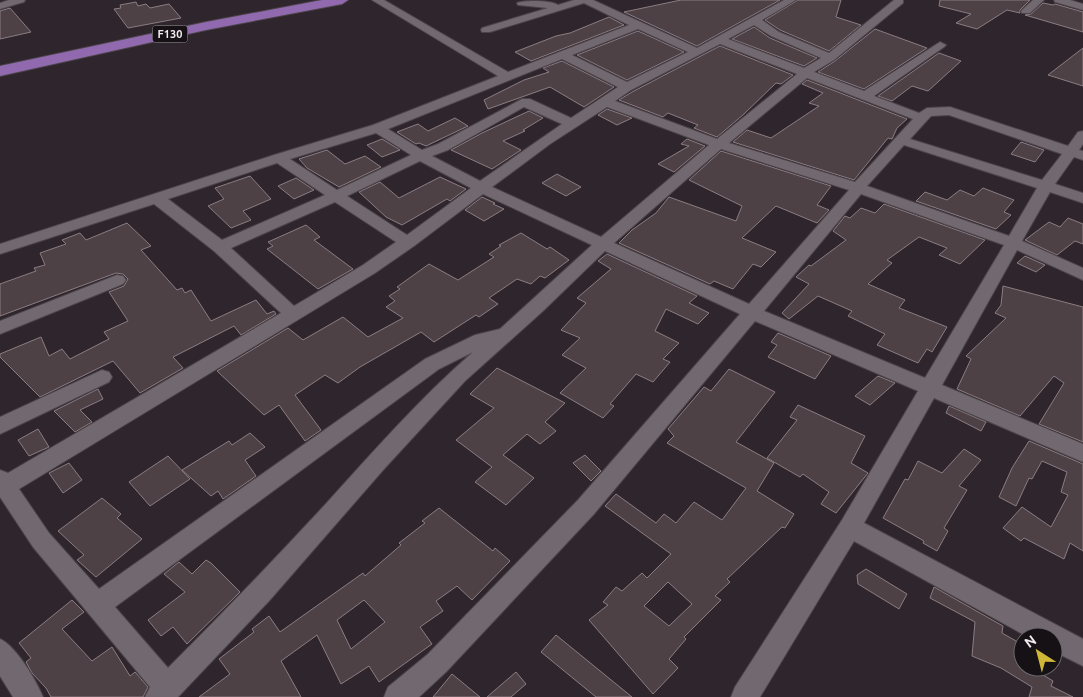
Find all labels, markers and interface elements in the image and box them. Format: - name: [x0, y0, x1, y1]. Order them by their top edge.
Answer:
- road number: F130: [152, 26, 188, 42]
- north arrow: [1013, 627, 1063, 677]
- text: N: [1021, 632, 1039, 651]

